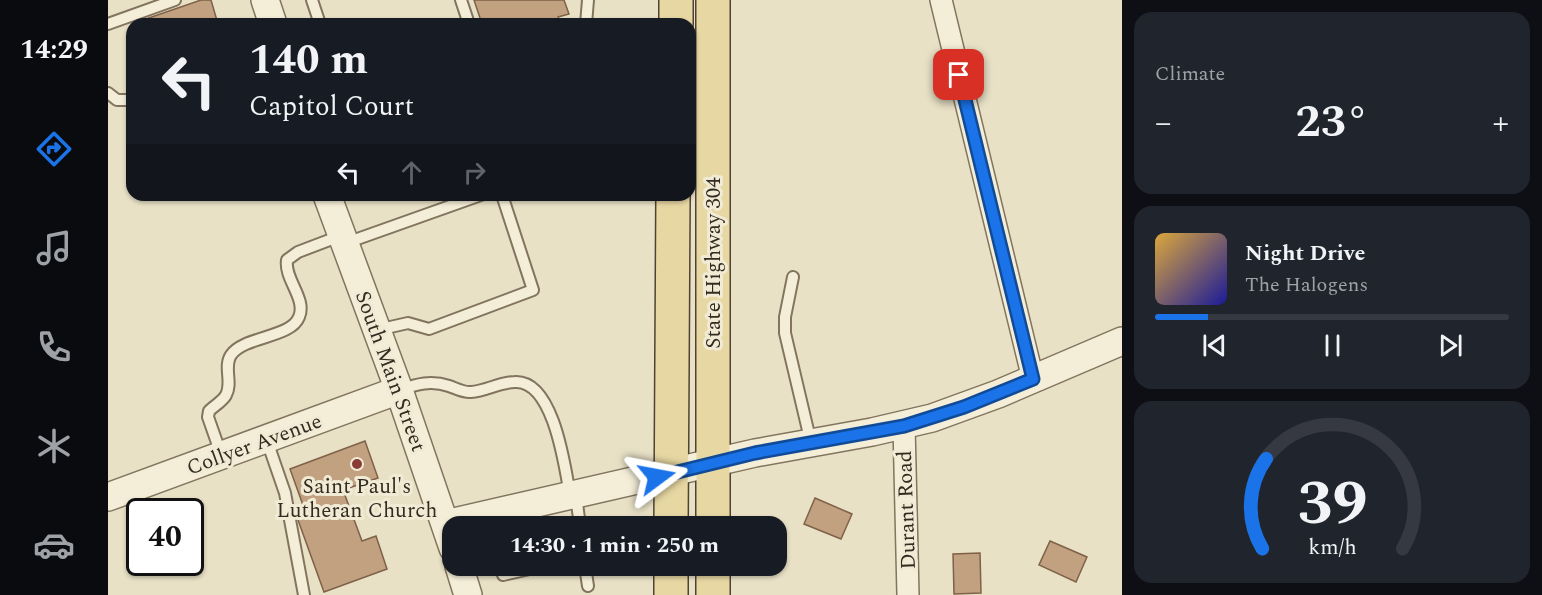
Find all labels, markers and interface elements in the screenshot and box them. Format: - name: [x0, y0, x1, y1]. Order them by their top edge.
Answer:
- text: 14:29: [20, 29, 88, 71]
- text: 140 m: [249, 29, 368, 92]
- icon: left: [150, 42, 228, 120]
- pin: [933, 49, 984, 100]
- icon: arrive: [942, 58, 975, 91]
- text: Climate: [1155, 59, 1225, 89]
- text: Capitol Court: [249, 86, 414, 128]
- text: 23°: [1296, 88, 1369, 157]
- text: −: [1155, 98, 1172, 148]
- text: +: [1493, 98, 1509, 148]
- icon: directions: [33, 128, 75, 170]
- icon: left: [332, 156, 365, 189]
- icon: ahead: [395, 156, 428, 189]
- icon: right: [458, 156, 491, 189]
- street label: State Highway 304: [698, 177, 730, 349]
- icon: music: [33, 227, 75, 269]
- text: Night Drive: [1245, 237, 1365, 270]
- text: The Halogens: [1245, 270, 1368, 300]
- street label: South Main Street: [346, 286, 434, 456]
- icon: phone: [33, 326, 75, 368]
- icon: previous: [1198, 329, 1231, 362]
- icon: pause: [1316, 329, 1349, 362]
- icon: next: [1434, 329, 1467, 362]
- street label: Collyer Avenue: [182, 406, 327, 484]
- icon: climate: [33, 425, 75, 467]
- position arrow: [625, 445, 689, 509]
- street label: Durant Road: [889, 450, 925, 570]
- marker: Saint Paul's Lutheran Church: [350, 457, 364, 471]
- text: 39: [1297, 457, 1367, 552]
- place label: Saint Paul's Lutheran Church: [276, 471, 438, 527]
- speed limit sign: 40: [126, 498, 204, 576]
- icon: car: [33, 524, 75, 566]
- text: 14:30 · 1 min · 250 m: [510, 529, 719, 562]
- text: km/h: [1308, 531, 1356, 564]

